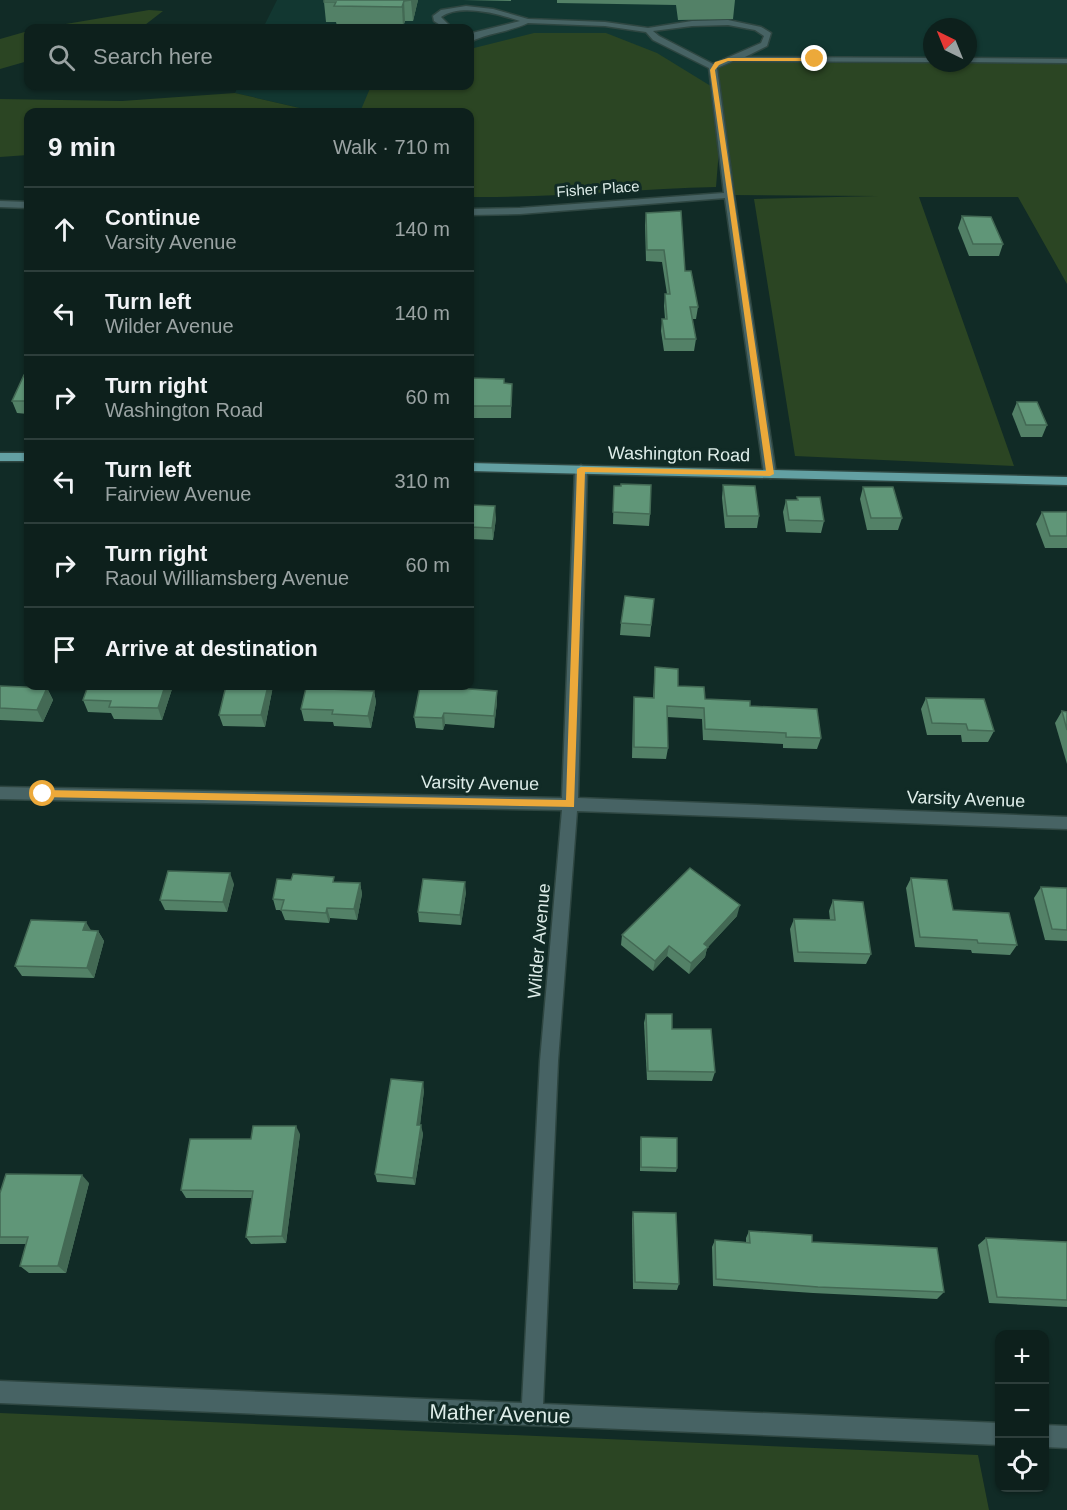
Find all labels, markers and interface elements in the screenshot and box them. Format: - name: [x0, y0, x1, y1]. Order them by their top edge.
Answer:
- north arrow: [923, 18, 977, 72]
- search box: [24, 24, 474, 90]
- icon: search: [45, 41, 78, 74]
- text: Search here: [93, 44, 213, 69]
- route end: [801, 45, 827, 71]
- text: 9 min: [48, 132, 116, 162]
- text: Walk · 710 m: [333, 136, 450, 158]
- street label: Fisher Place: [556, 177, 640, 200]
- text: Continue: [105, 205, 200, 230]
- icon: ahead: [48, 213, 81, 246]
- text: 140 m: [394, 218, 450, 240]
- text: Varsity Avenue: [105, 231, 237, 253]
- text: Turn left: [105, 289, 191, 314]
- icon: left: [48, 297, 81, 330]
- text: 140 m: [394, 302, 450, 324]
- text: Wilder Avenue: [105, 315, 234, 337]
- text: Turn right: [105, 373, 207, 398]
- icon: right: [48, 381, 81, 414]
- text: 60 m: [406, 386, 450, 408]
- text: Washington Road: [105, 399, 263, 421]
- street label: Washington Road: [608, 443, 750, 465]
- text: Turn left: [105, 457, 191, 482]
- icon: left: [48, 465, 81, 498]
- text: 310 m: [394, 470, 450, 492]
- text: Fairview Avenue: [105, 483, 251, 505]
- text: Turn right: [105, 541, 207, 566]
- icon: right: [48, 549, 81, 582]
- text: 60 m: [406, 554, 450, 576]
- text: Raoul Williamsberg Avenue: [105, 567, 349, 589]
- icon: arrive: [48, 633, 81, 666]
- text: Arrive at destination: [105, 636, 318, 661]
- street label: Varsity Avenue: [421, 772, 539, 794]
- route start: [29, 780, 55, 806]
- street label: Varsity Avenue: [906, 787, 1026, 811]
- street label: Wilder Avenue: [524, 882, 554, 1000]
- map controls: [995, 1330, 1049, 1492]
- button: +: [995, 1330, 1049, 1384]
- button: −: [995, 1384, 1049, 1438]
- street label: Mather Avenue: [429, 1400, 571, 1427]
- button: locate: [995, 1438, 1049, 1492]

